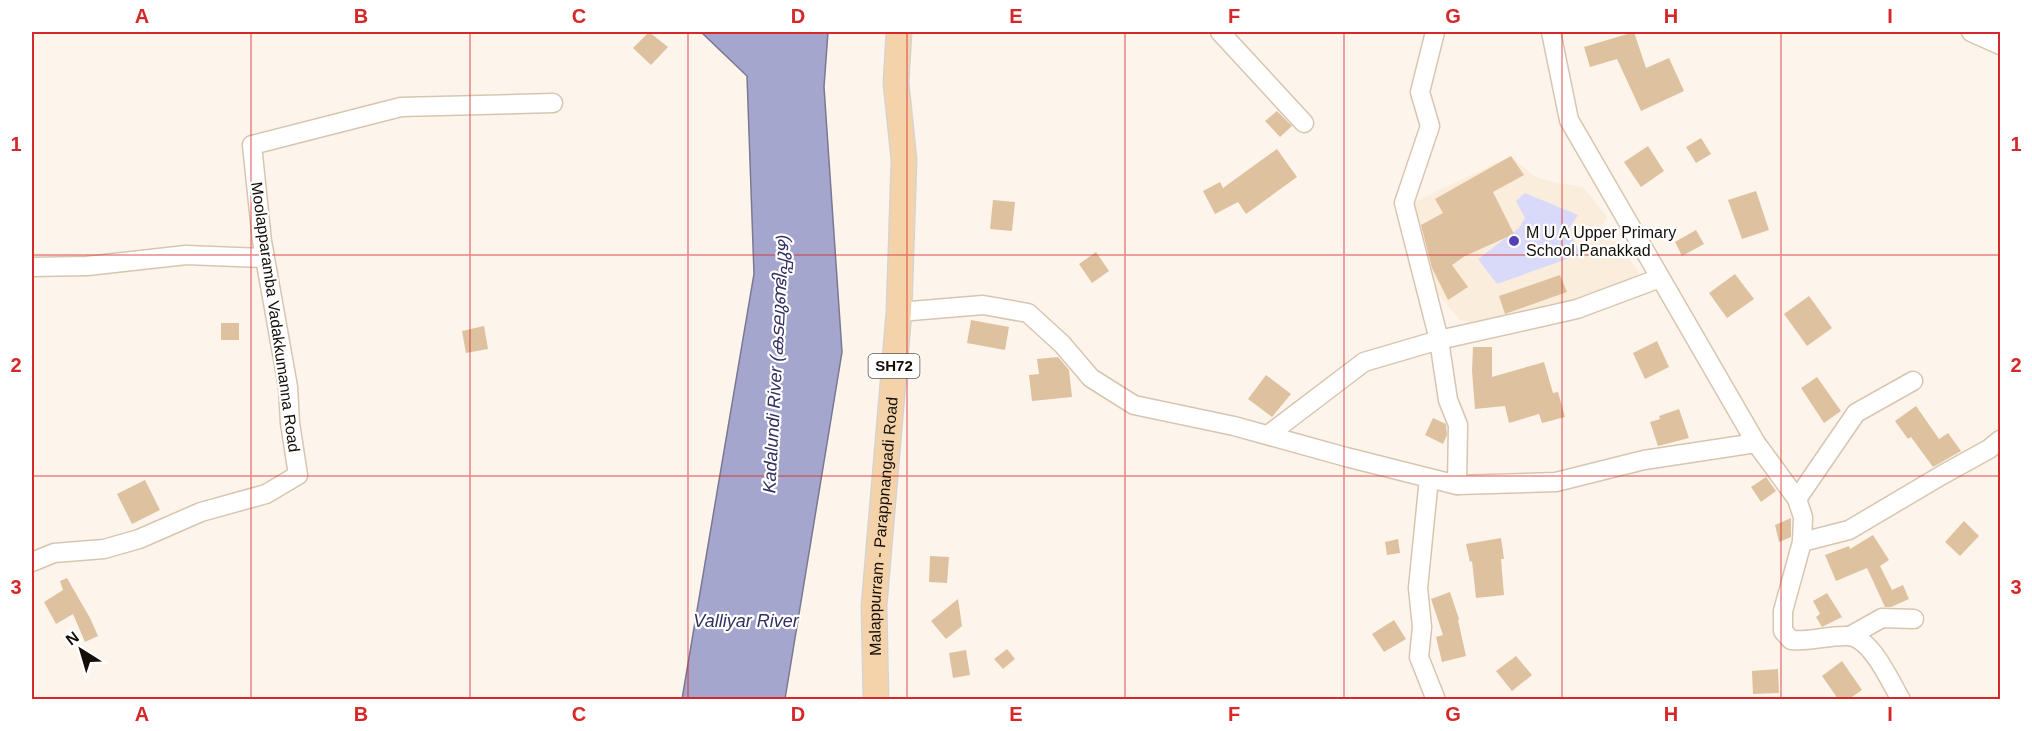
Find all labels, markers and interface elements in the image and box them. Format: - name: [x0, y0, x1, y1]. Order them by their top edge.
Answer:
- text: A: [135, 5, 149, 27]
- text: B: [354, 5, 368, 27]
- text: C: [572, 5, 586, 27]
- text: D: [791, 5, 805, 27]
- text: E: [1009, 5, 1023, 27]
- text: F: [1228, 5, 1240, 27]
- text: G: [1445, 5, 1461, 27]
- text: H: [1664, 5, 1678, 27]
- text: I: [1887, 5, 1893, 27]
- text: 1: [10, 133, 22, 155]
- text: 1: [2010, 133, 2022, 155]
- street label: Moolapparamba Vadakkumanna Road: [248, 181, 303, 453]
- place label: M U A Upper Primary School Panakkad: [1526, 224, 1676, 259]
- water label: Kadalundi River (കടലുണ്ടിപ്പുഴ): [759, 234, 795, 494]
- marker: M U A Upper Primary School Panakkad: [1507, 234, 1521, 248]
- text: 2: [10, 354, 22, 376]
- road number: SH72: [868, 354, 920, 378]
- text: 2: [2010, 354, 2022, 376]
- street label: Malappurram - Parappnangadi Road: [866, 396, 901, 656]
- text: 3: [10, 576, 22, 598]
- text: 3: [2010, 576, 2022, 598]
- water label: Valliyar River: [693, 611, 800, 631]
- north arrow: [51, 620, 111, 680]
- text: N: [63, 628, 82, 649]
- text: A: [135, 703, 149, 725]
- text: B: [354, 703, 368, 725]
- text: C: [572, 703, 586, 725]
- text: D: [791, 703, 805, 725]
- text: E: [1009, 703, 1023, 725]
- text: F: [1228, 703, 1240, 725]
- text: G: [1445, 703, 1461, 725]
- text: H: [1664, 703, 1678, 725]
- text: I: [1887, 703, 1893, 725]

